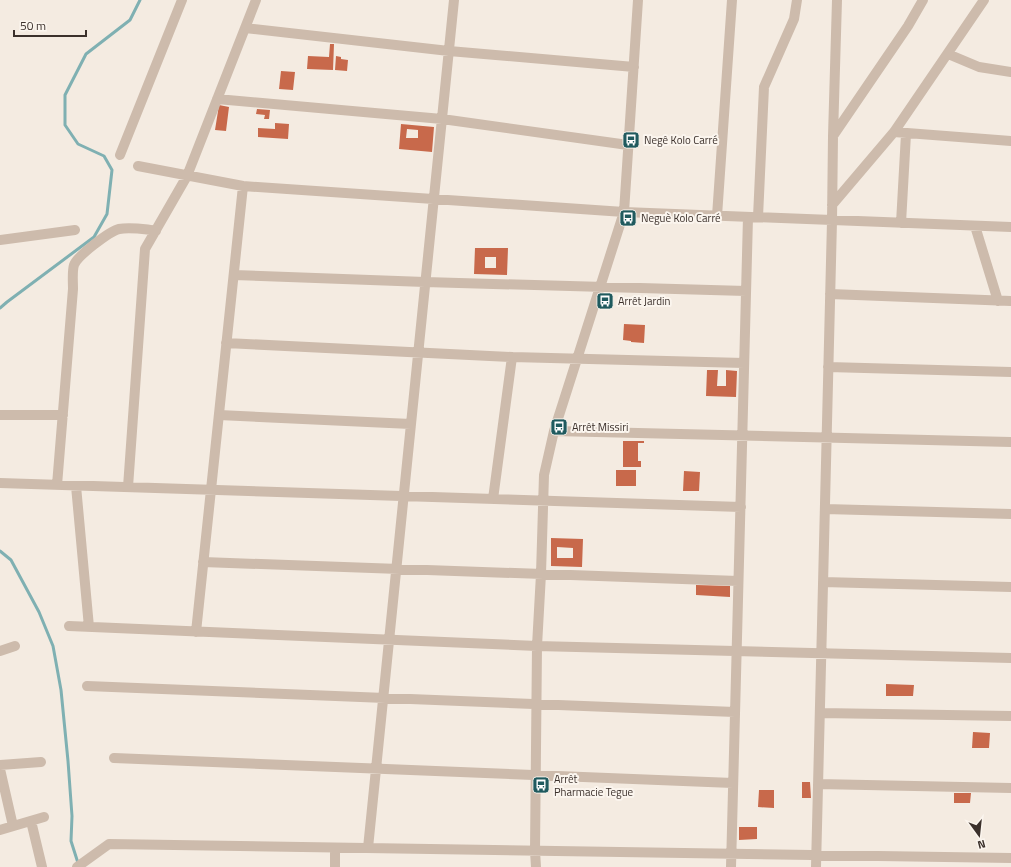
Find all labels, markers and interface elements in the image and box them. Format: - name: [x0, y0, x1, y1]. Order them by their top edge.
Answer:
- scale bar: [14, 12, 86, 38]
- text: 50 m: [20, 16, 46, 35]
- bus stop icon: Negê Kolo Carré: [621, 130, 641, 150]
- place label: Negê Kolo Carré: [644, 132, 718, 148]
- bus stop icon: Neguè Kolo Carré: [618, 208, 638, 228]
- place label: Neguè Kolo Carré: [641, 210, 721, 226]
- bus stop icon: Arrêt Jardin: [595, 291, 615, 311]
- place label: Arrêt Jardin: [618, 293, 670, 309]
- bus stop icon: Arrêt Missiri: [549, 417, 569, 437]
- place label: Arrêt Missiri: [572, 419, 628, 435]
- place label: Arrêt Pharmacie Tegue: [554, 771, 633, 800]
- bus stop icon: Arrêt Pharmacie Tegue: [531, 775, 551, 795]
- north arrow: [959, 815, 999, 855]
- text: N: [976, 836, 987, 853]

